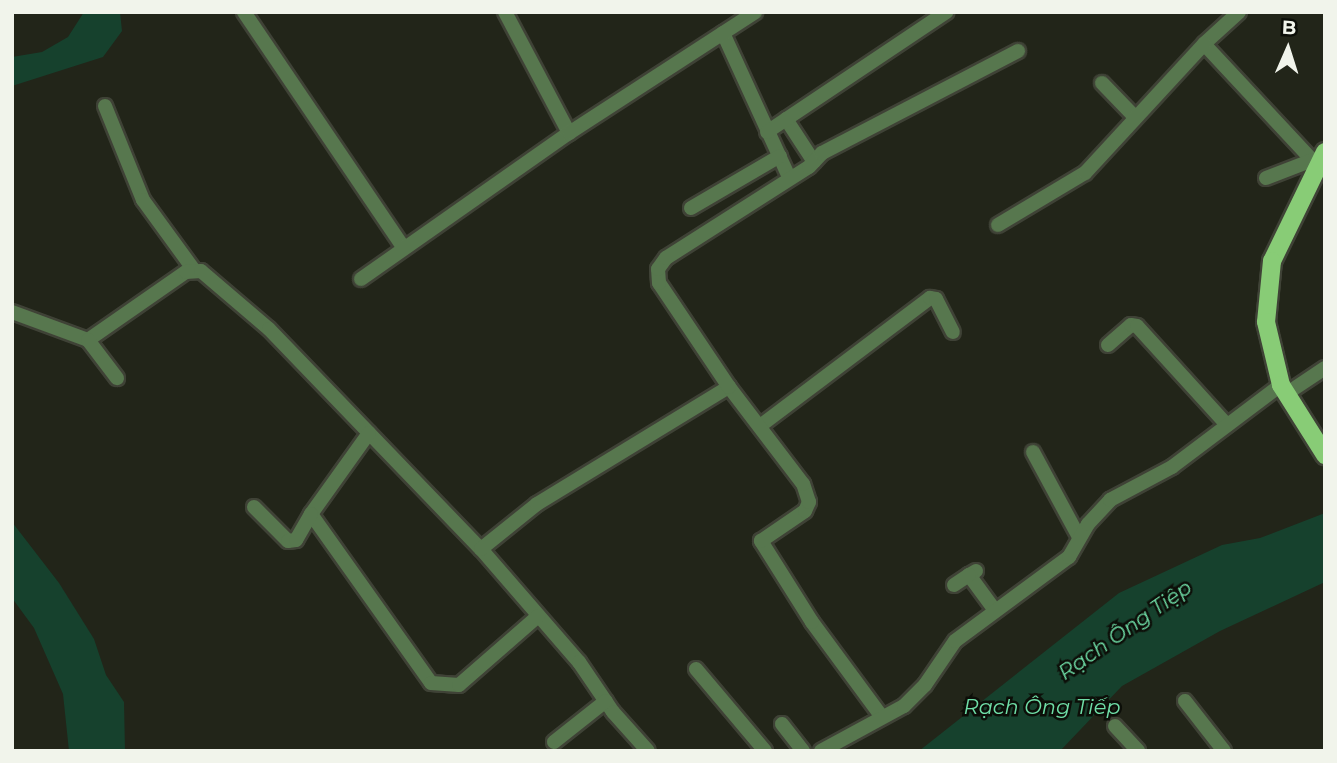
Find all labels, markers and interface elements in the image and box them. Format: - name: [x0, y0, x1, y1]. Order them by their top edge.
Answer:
- north arrow: [1253, 14, 1323, 84]
- text: B: [1281, 16, 1297, 39]
- water label: Rạch Ông Tiệp: [1053, 575, 1197, 685]
- water label: Rạch Ông Tiếp: [963, 694, 1121, 720]

